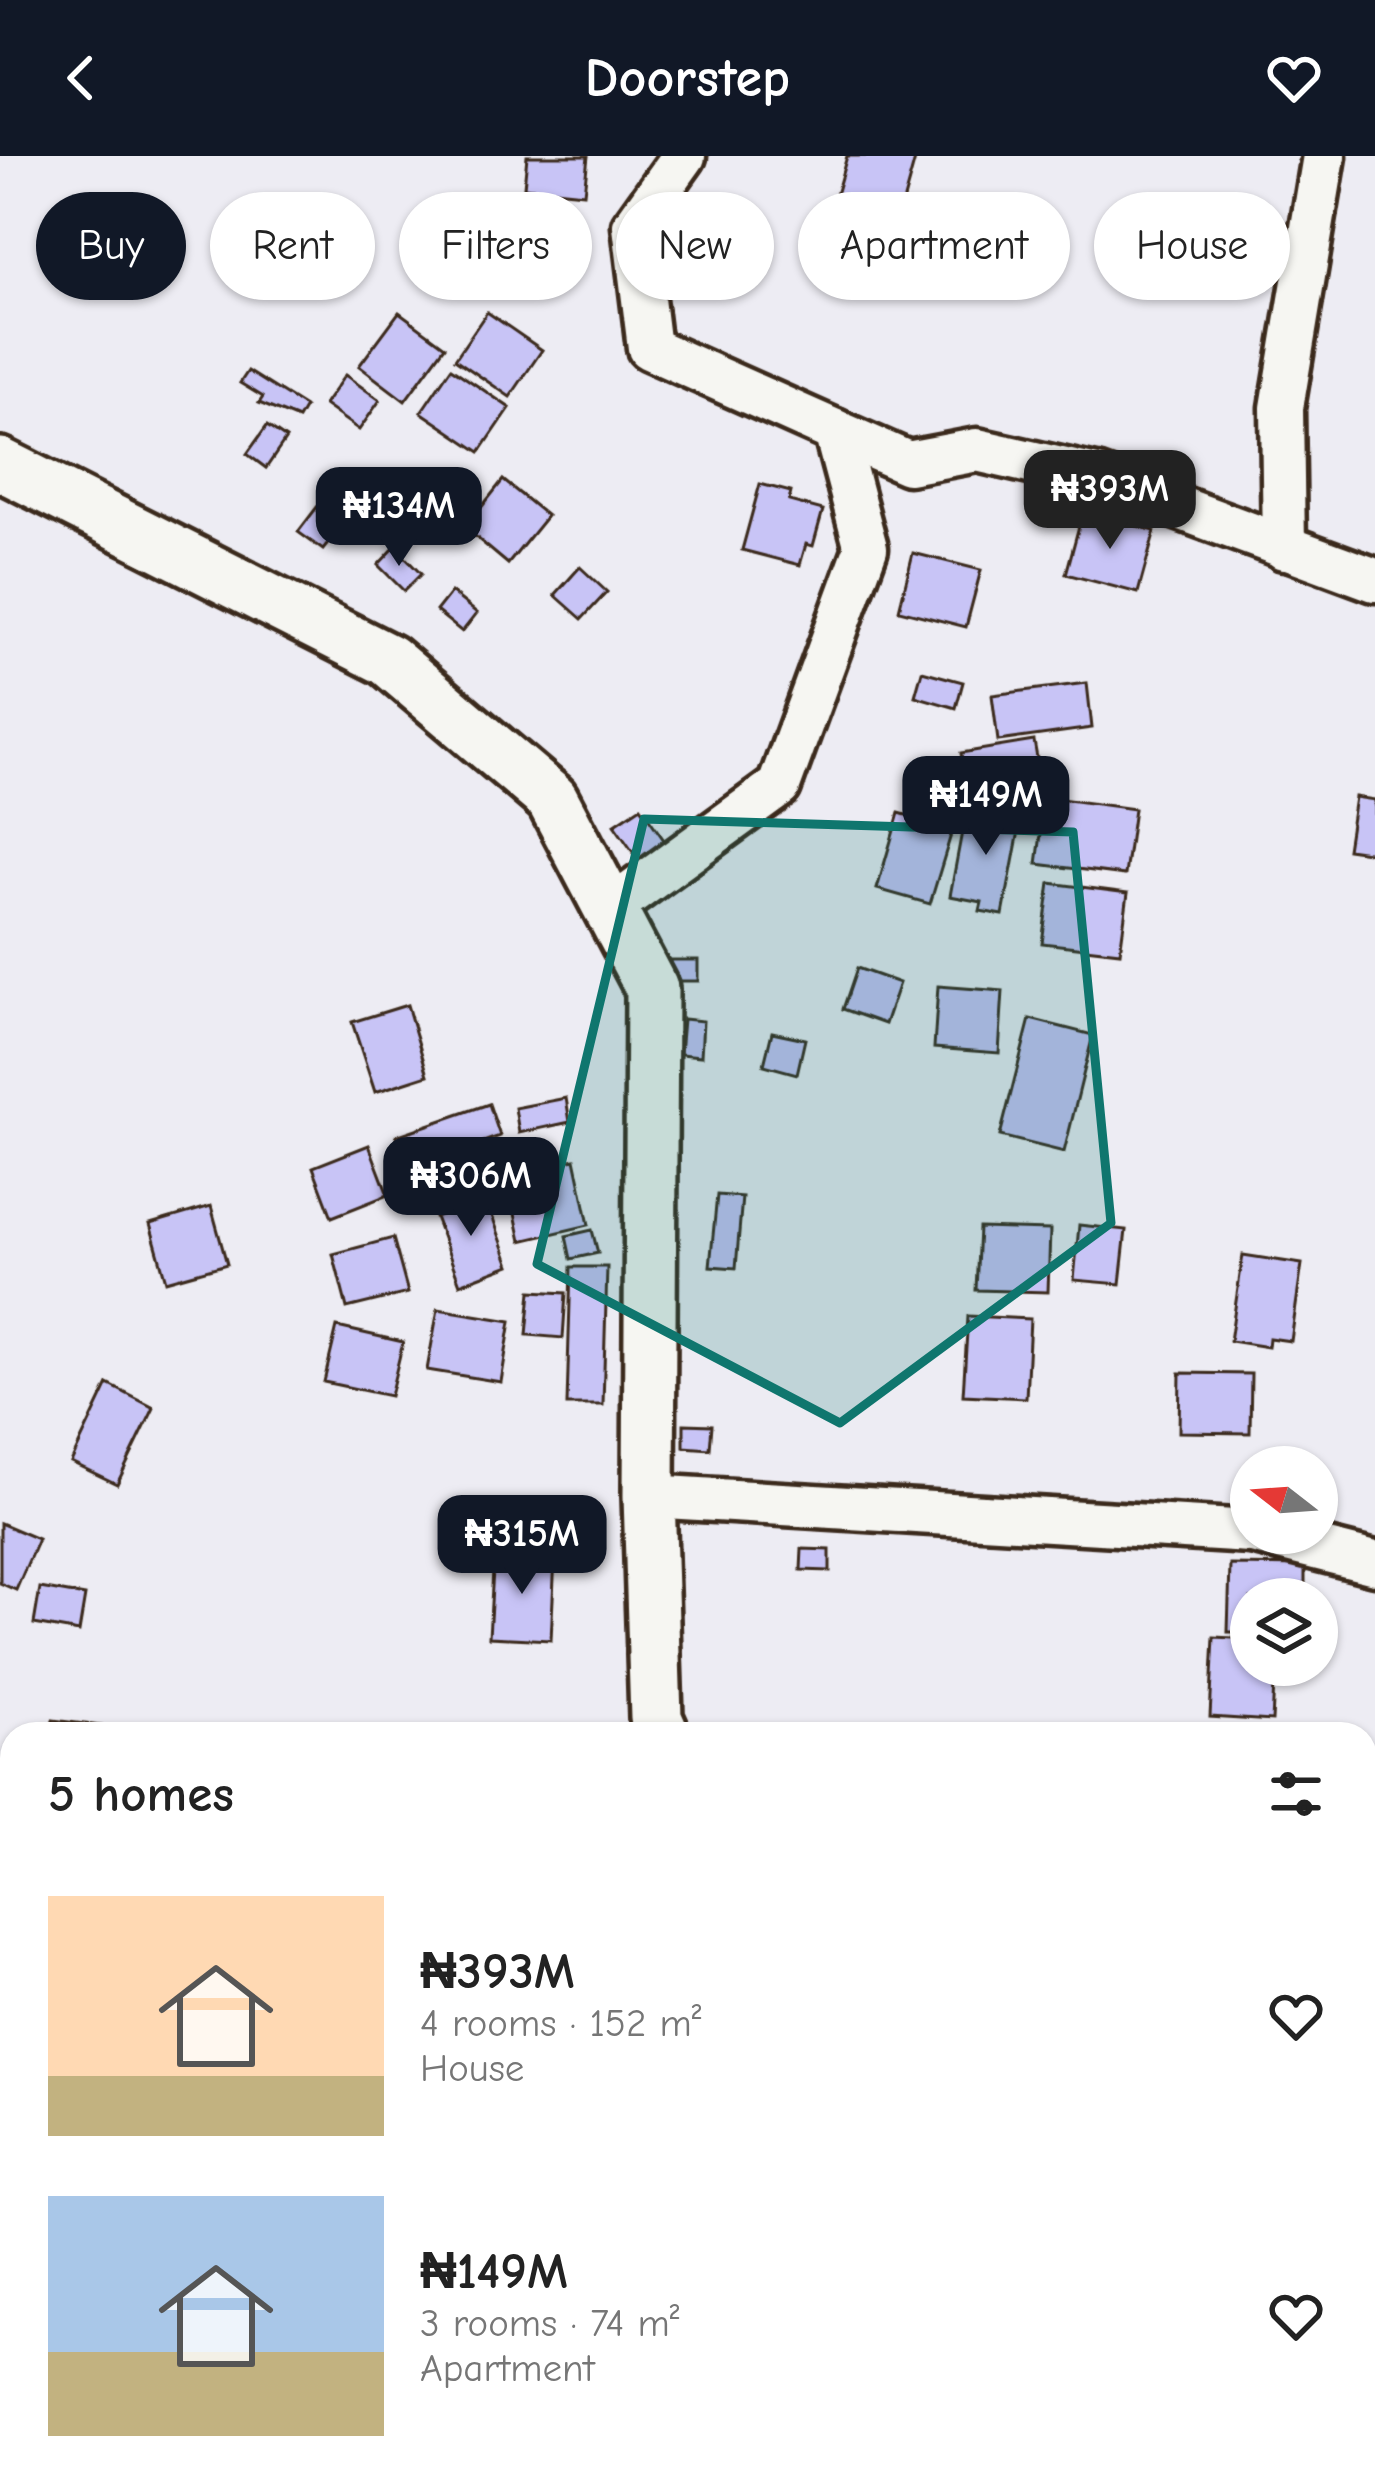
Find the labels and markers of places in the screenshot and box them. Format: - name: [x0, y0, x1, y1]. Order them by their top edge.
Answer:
- pin: ₦393M: [1026, 450, 1194, 552]
- pin: ₦134M: [315, 467, 483, 569]
- pin: ₦149M: [902, 756, 1070, 858]
- pin: ₦306M: [387, 1137, 555, 1239]
- pin: ₦315M: [438, 1495, 606, 1597]

